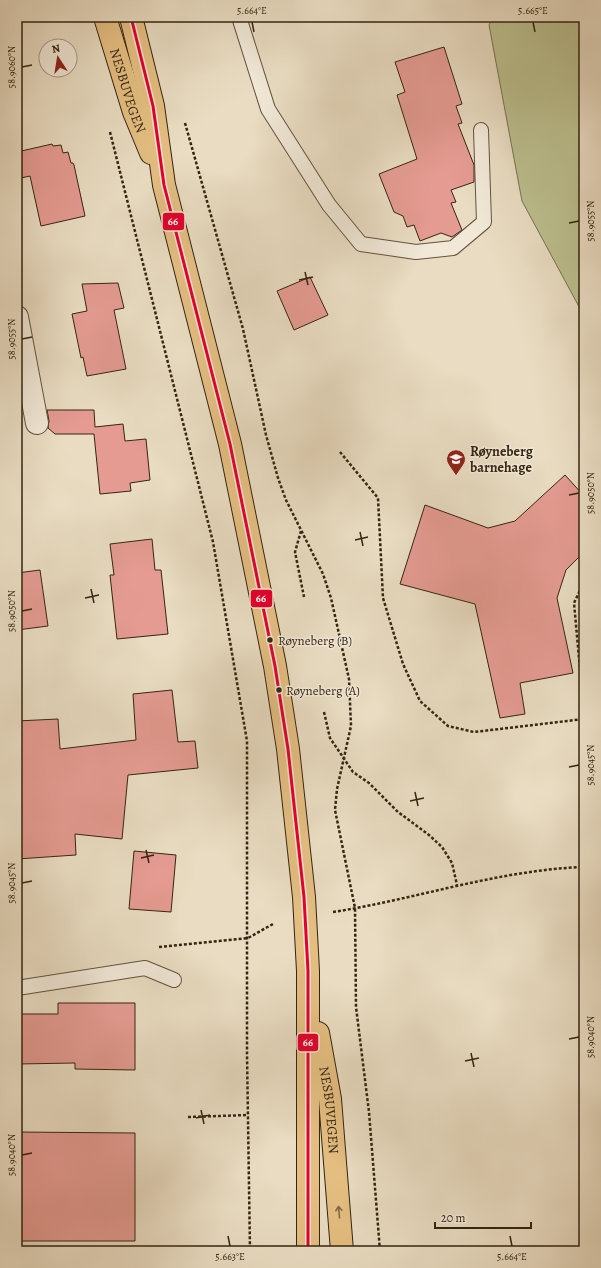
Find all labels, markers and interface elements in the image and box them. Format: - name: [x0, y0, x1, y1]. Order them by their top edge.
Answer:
- text: 5.664°E: [237, 4, 267, 17]
- text: 5.665°E: [518, 4, 548, 17]
- north arrow: [38, 38, 78, 78]
- text: N: [51, 41, 62, 57]
- text: 58.9060°N: [5, 46, 18, 88]
- street label: NESBUVEGEN: [106, 46, 151, 136]
- text: 58.9055°N: [584, 201, 597, 241]
- line badge: 66: [162, 212, 185, 231]
- text: 66: [168, 214, 178, 229]
- text: 58.9055°N: [5, 319, 18, 359]
- place label: Røyneberg barnehage: [469, 442, 534, 477]
- school or university icon: Røyneberg barnehage: [445, 448, 467, 476]
- text: 58.9050°N: [584, 472, 597, 514]
- line badge: 66: [250, 589, 273, 608]
- text: 58.9050°N: [5, 590, 18, 632]
- text: 66: [256, 591, 266, 606]
- place label: Røyneberg (B): [278, 632, 352, 649]
- marker: Røyneberg (B): [265, 635, 275, 645]
- place label: Røyneberg (A): [286, 682, 360, 699]
- marker: Røyneberg (A): [274, 685, 284, 695]
- text: 58.9045°N: [584, 744, 597, 786]
- text: 58.9045°N: [5, 862, 18, 904]
- text: 58.9040°N: [584, 1016, 597, 1058]
- line badge: 66: [297, 1033, 319, 1052]
- text: 66: [303, 1035, 313, 1050]
- street label: NESBUVEGEN: [315, 1065, 344, 1154]
- text: 58.9040°N: [5, 1134, 18, 1176]
- scale bar: [435, 1204, 531, 1230]
- one-way arrow: [336, 1206, 343, 1219]
- text: 20 m: [441, 1210, 465, 1226]
- text: 5.663°E: [215, 1250, 245, 1263]
- text: 5.664°E: [497, 1250, 527, 1263]

